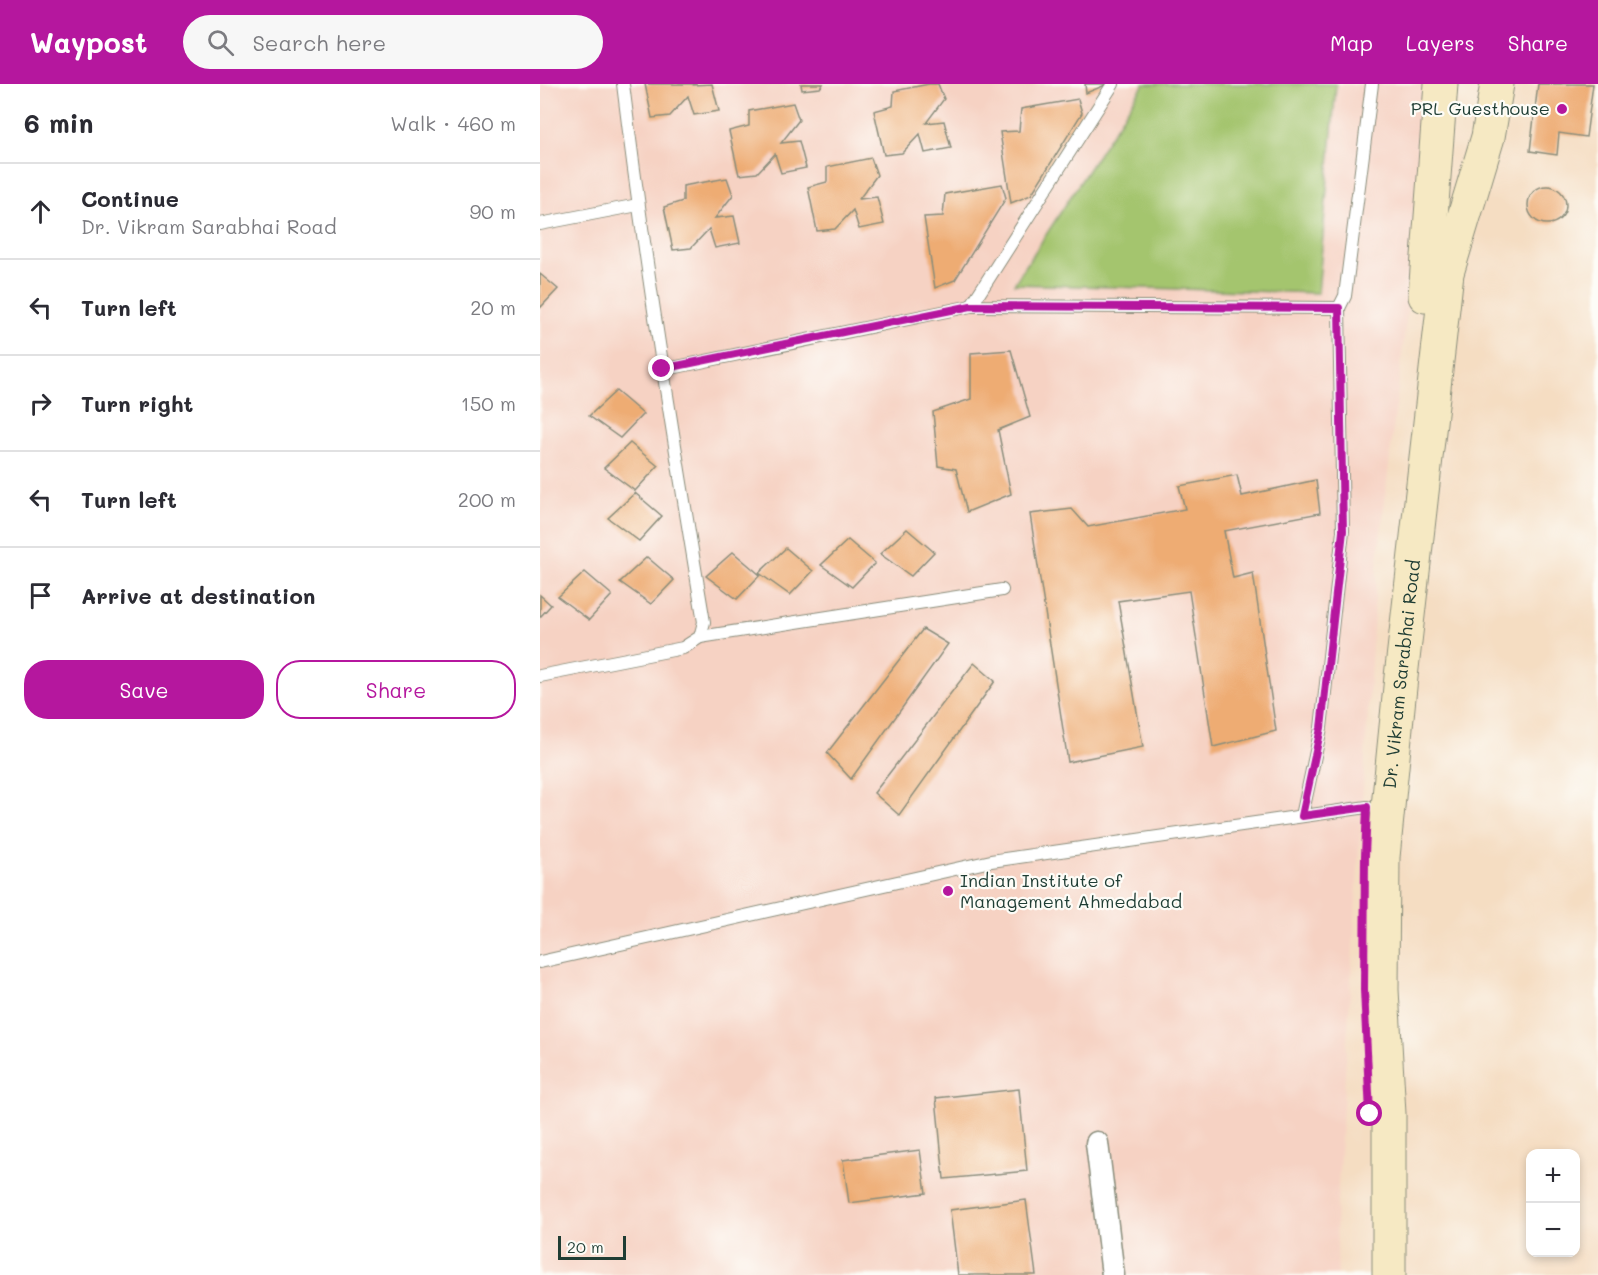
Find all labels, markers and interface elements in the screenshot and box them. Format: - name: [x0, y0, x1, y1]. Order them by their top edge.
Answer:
- search box: [183, 15, 603, 69]
- text: Waypost: [30, 24, 147, 60]
- icon: search: [204, 26, 237, 59]
- text: Search here: [252, 28, 386, 57]
- text: Map: [1330, 29, 1373, 56]
- text: Layers: [1406, 29, 1475, 56]
- text: Share: [1508, 29, 1568, 56]
- place label: PRL Guesthouse: [1411, 96, 1550, 120]
- marker: PRL Guesthouse: [1555, 102, 1569, 116]
- text: 6 min: [24, 106, 93, 140]
- text: Walk · 460 m: [390, 110, 516, 136]
- text: Continue: [81, 184, 179, 213]
- icon: ahead: [24, 195, 57, 228]
- text: 90 m: [470, 198, 516, 224]
- text: Dr. Vikram Sarabhai Road: [81, 213, 337, 239]
- icon: left: [24, 291, 57, 324]
- text: Turn left: [81, 293, 177, 322]
- text: 20 m: [470, 294, 516, 320]
- route end: [648, 355, 674, 381]
- icon: right: [24, 387, 57, 420]
- text: Turn right: [81, 389, 193, 418]
- text: 150 m: [461, 390, 516, 416]
- icon: left: [24, 483, 57, 516]
- text: Turn left: [81, 485, 177, 514]
- text: 200 m: [458, 486, 516, 512]
- street label: Dr. Vikram Sarabhai Road: [1377, 558, 1425, 790]
- icon: arrive: [24, 579, 57, 612]
- text: Arrive at destination: [81, 581, 316, 610]
- button: Save: [24, 660, 264, 719]
- button: Share: [276, 660, 516, 719]
- place label: Indian Institute of Management Ahmedabad: [960, 868, 1182, 913]
- marker: Indian Institute of Management Ahmedabad: [941, 884, 955, 898]
- route start: [1356, 1100, 1382, 1126]
- map controls: [1526, 1149, 1580, 1257]
- button: +: [1526, 1149, 1580, 1203]
- button: −: [1526, 1203, 1580, 1257]
- scale bar: [558, 1233, 626, 1260]
- text: 20 m: [567, 1236, 604, 1257]

